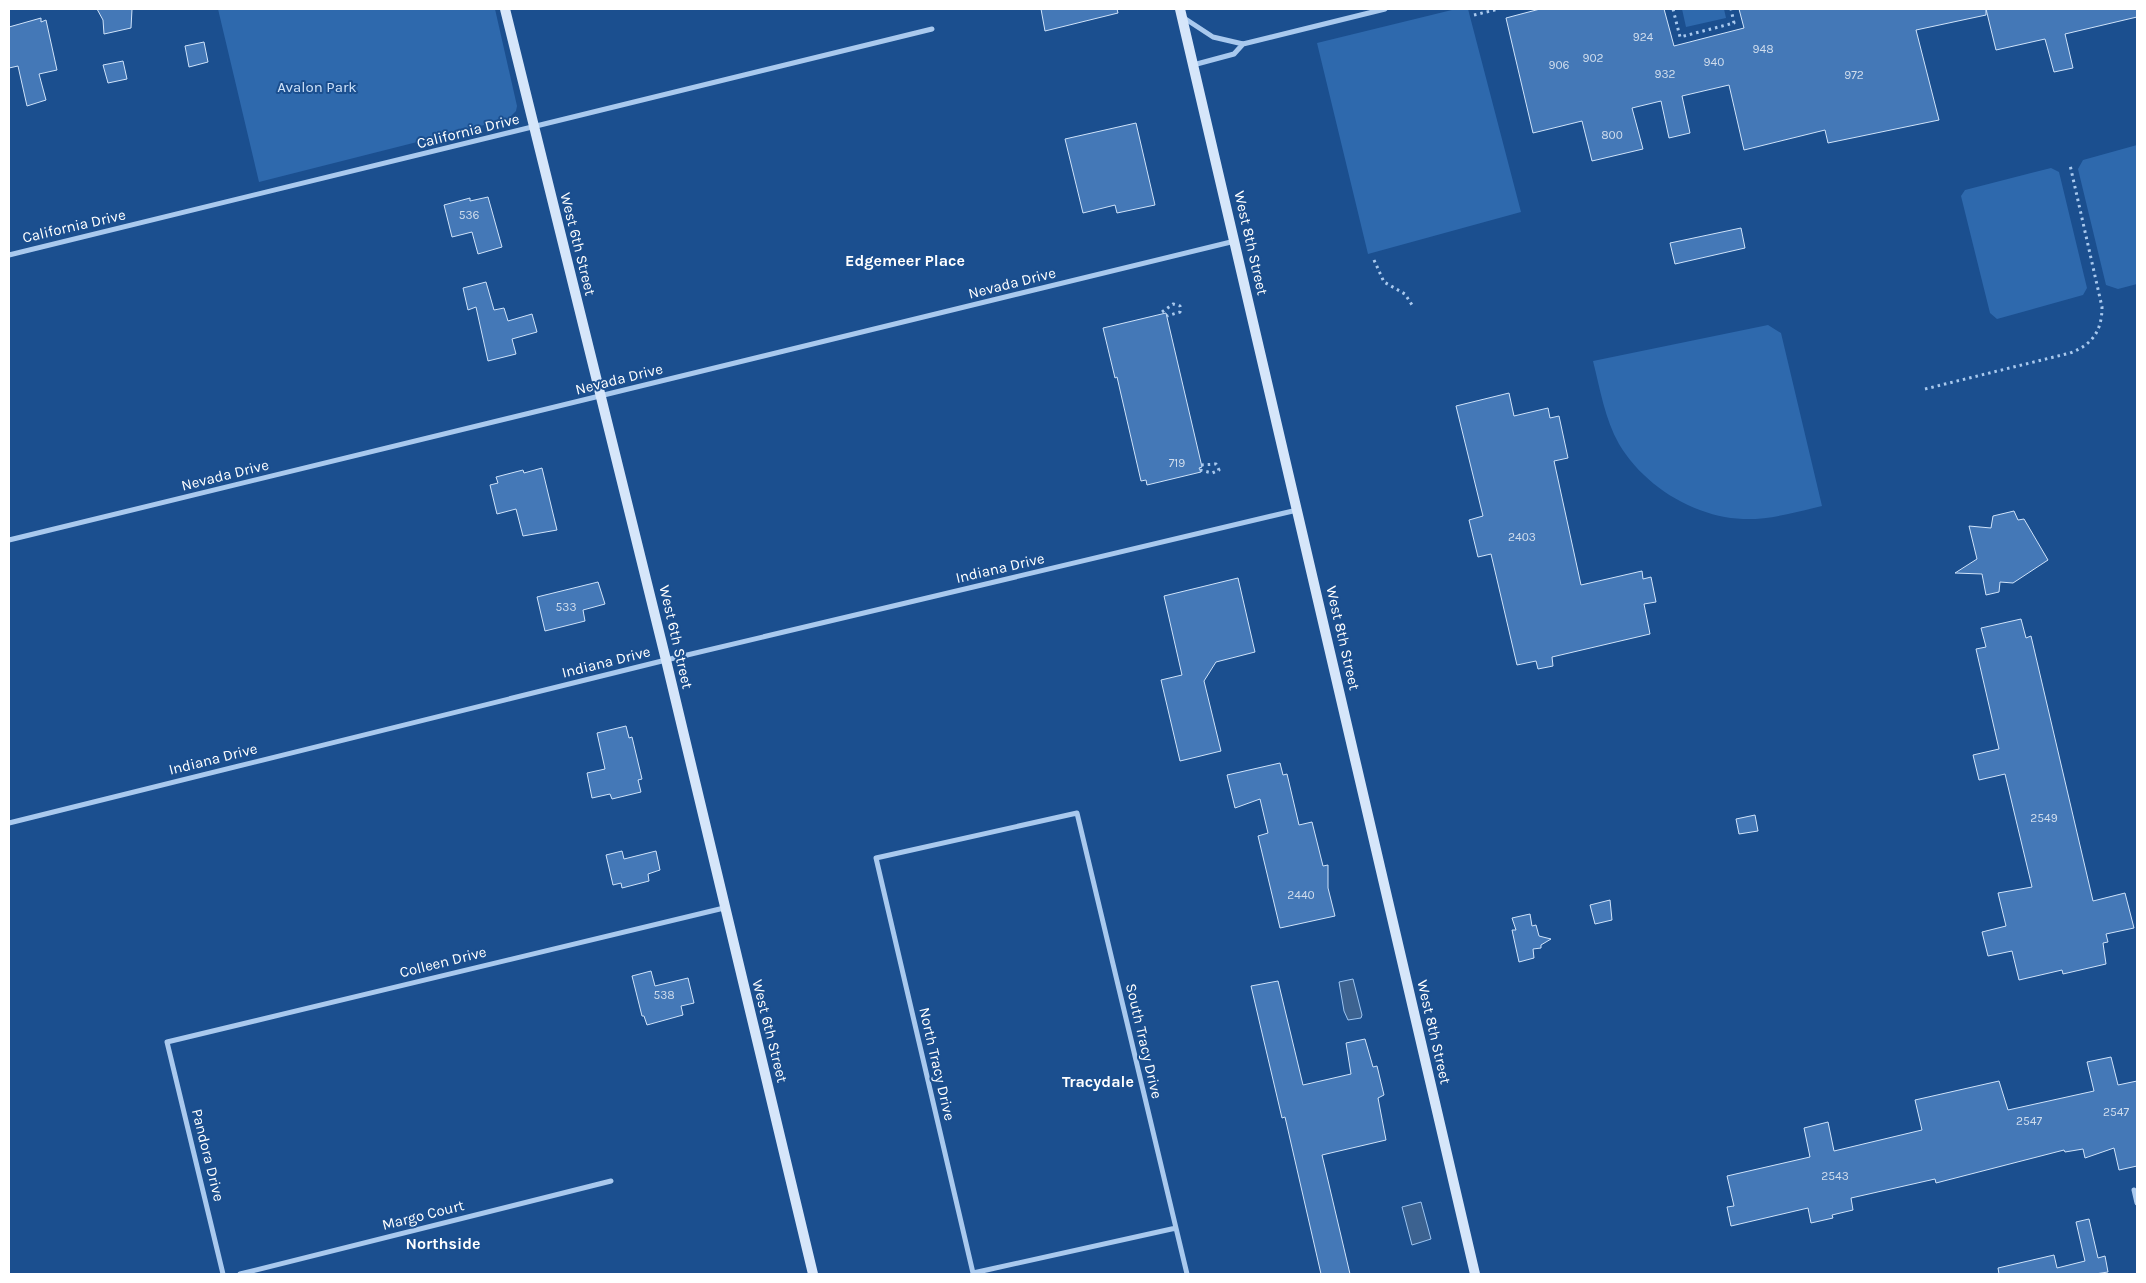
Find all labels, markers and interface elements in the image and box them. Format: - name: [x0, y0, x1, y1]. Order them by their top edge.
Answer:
- house number: 924: [1633, 30, 1654, 44]
- house number: 948: [1752, 42, 1774, 56]
- house number: 902: [1582, 51, 1604, 65]
- house number: 940: [1704, 55, 1724, 69]
- house number: 906: [1549, 58, 1570, 72]
- house number: 932: [1654, 67, 1676, 81]
- house number: 972: [1844, 68, 1864, 82]
- park label: Avalon Park: [277, 78, 357, 96]
- street label: California Drive: [415, 110, 521, 152]
- house number: 800: [1601, 128, 1623, 142]
- street label: West 8th Street: [1230, 189, 1272, 297]
- street label: West 6th Street: [556, 191, 600, 298]
- street label: California Drive: [21, 205, 127, 247]
- house number: 536: [459, 208, 479, 222]
- district label: Edgemeer Place: [845, 251, 965, 270]
- street label: Nevada Drive: [966, 263, 1058, 303]
- street label: Nevada Drive: [573, 359, 665, 399]
- street label: Nevada Drive: [179, 455, 271, 495]
- house number: 719: [1169, 456, 1185, 470]
- house number: 2403: [1508, 530, 1536, 544]
- street label: Indiana Drive: [954, 549, 1046, 587]
- street label: West 6th Street: [655, 583, 697, 691]
- street label: West 8th Street: [1322, 584, 1364, 692]
- house number: 533: [556, 600, 576, 614]
- street label: Indiana Drive: [560, 642, 652, 682]
- street label: Indiana Drive: [167, 739, 259, 779]
- house number: 2549: [2030, 811, 2058, 825]
- house number: 2440: [1287, 888, 1315, 902]
- street label: Colleen Drive: [398, 943, 488, 981]
- street label: West 6th Street: [748, 978, 792, 1085]
- street label: West 8th Street: [1413, 978, 1455, 1086]
- street label: South Tracy Drive: [1122, 981, 1166, 1101]
- house number: 538: [653, 988, 675, 1002]
- street label: North Tracy Drive: [915, 1006, 959, 1122]
- district label: Tracydale: [1062, 1072, 1134, 1091]
- house number: 2547: [2103, 1105, 2129, 1119]
- street label: Pandora Drive: [188, 1107, 228, 1203]
- house number: 2547: [2016, 1114, 2042, 1128]
- house number: 2543: [1821, 1169, 1849, 1183]
- street label: Margo Court: [380, 1196, 466, 1234]
- district label: Northside: [405, 1234, 481, 1253]

